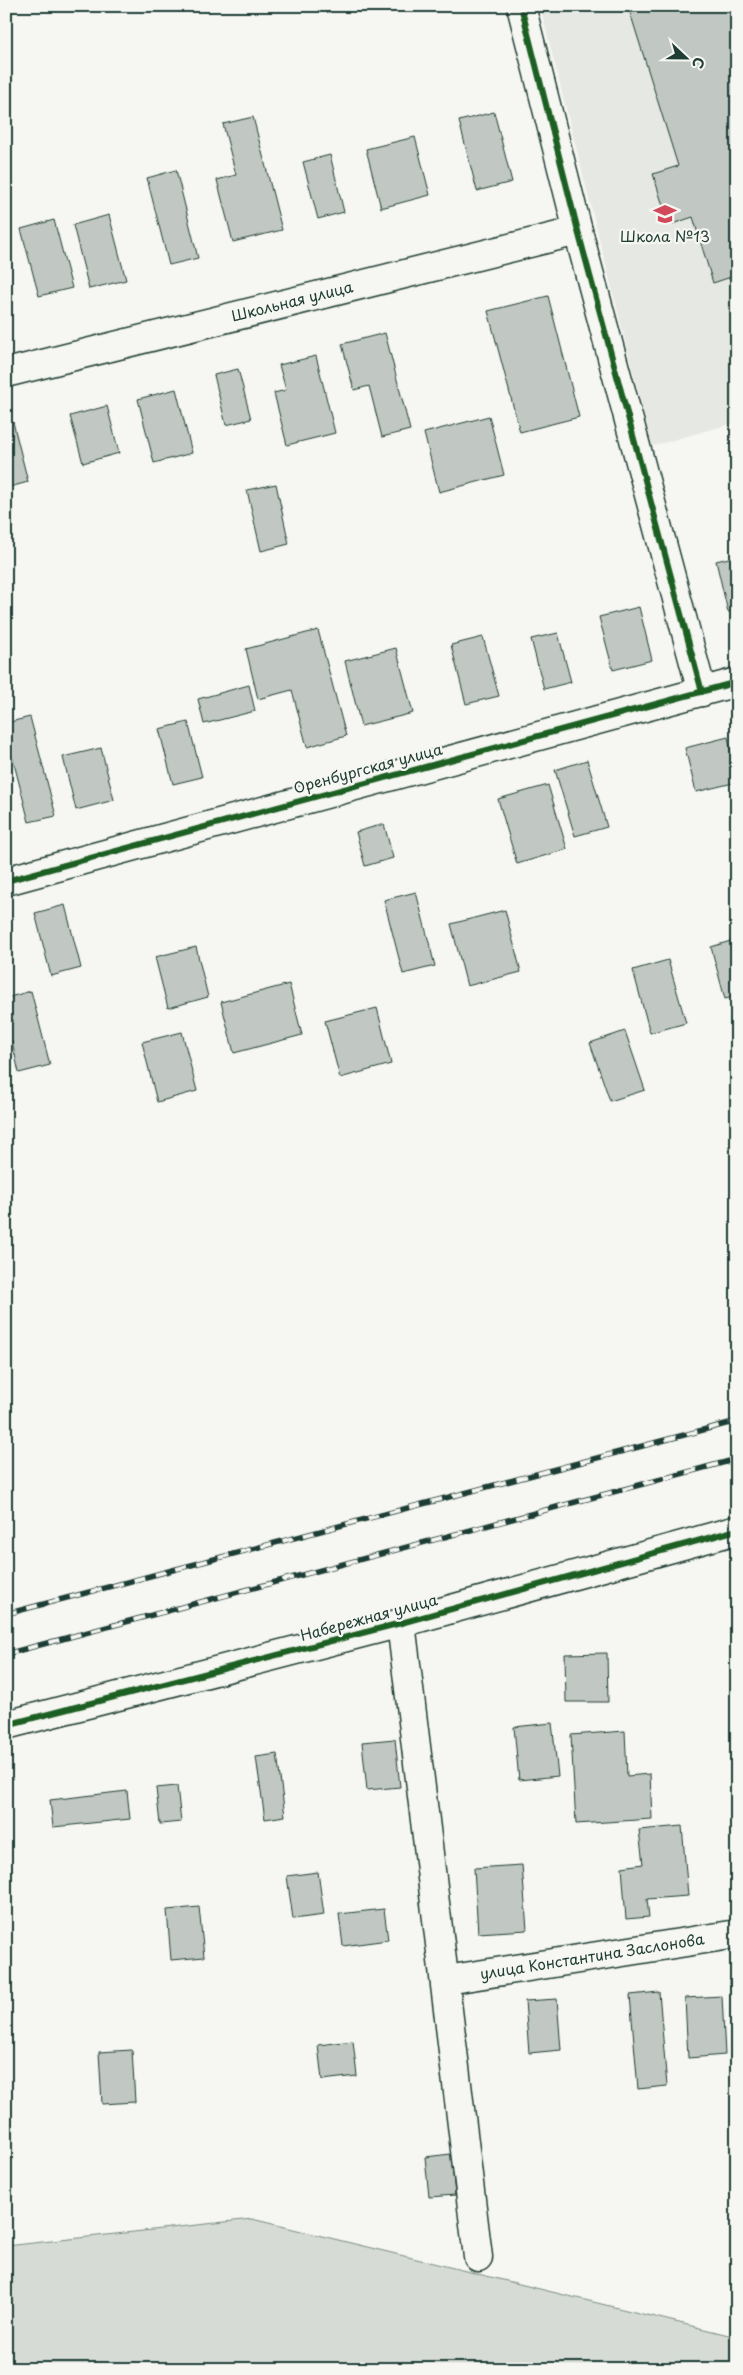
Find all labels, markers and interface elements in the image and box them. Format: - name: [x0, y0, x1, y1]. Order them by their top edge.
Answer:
- north arrow: [660, 32, 710, 82]
- text: С: [687, 54, 710, 72]
- school or university icon: Школа №13: [652, 201, 678, 227]
- place label: Школа №13: [620, 224, 710, 247]
- street label: Школьная улица: [229, 274, 356, 327]
- street label: Оренбургская улица: [291, 736, 445, 798]
- street label: Набережная улица: [297, 1587, 440, 1646]
- street label: улица Константина Заслонова: [478, 1926, 706, 1984]

